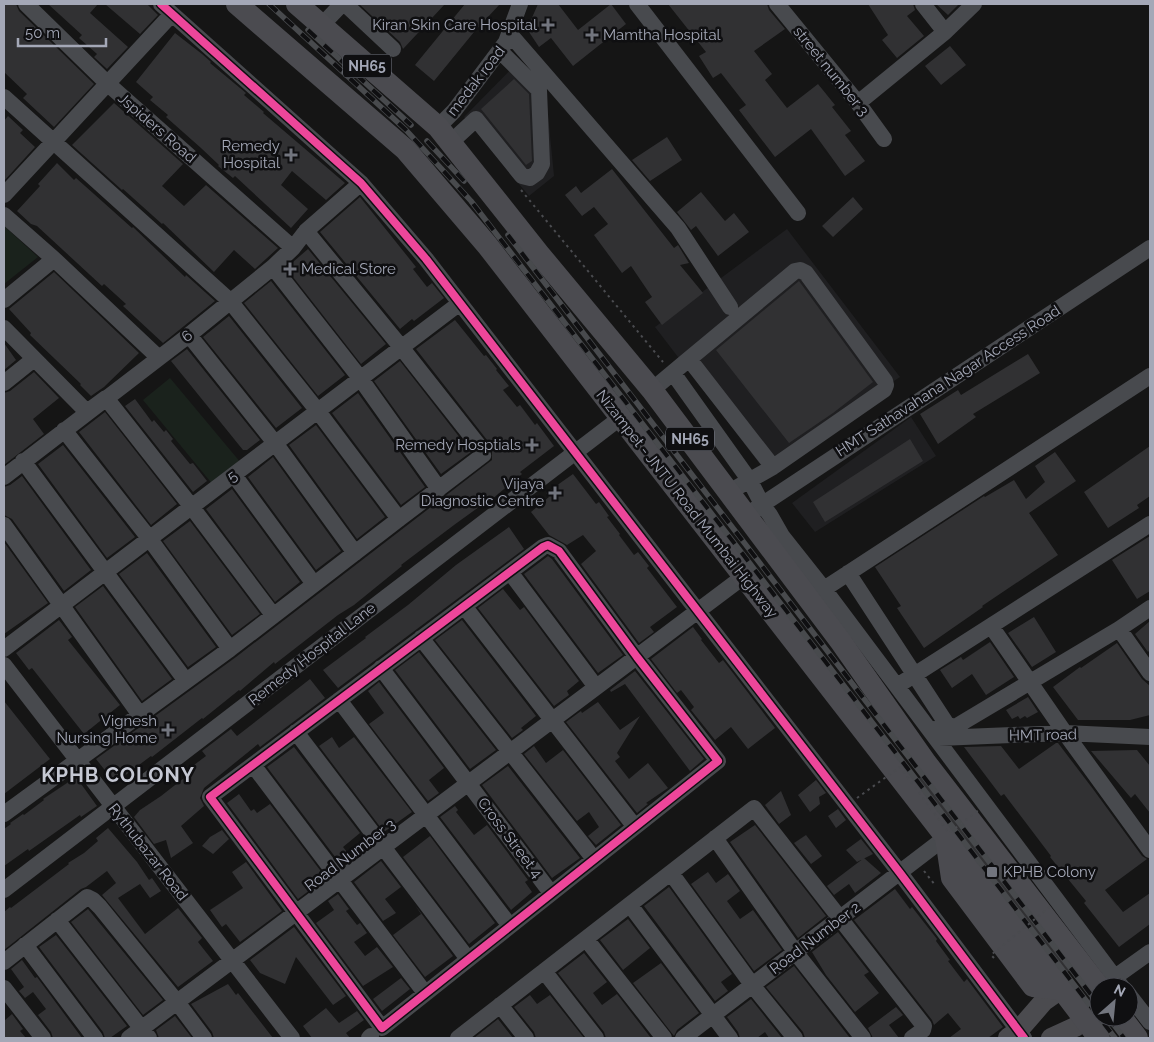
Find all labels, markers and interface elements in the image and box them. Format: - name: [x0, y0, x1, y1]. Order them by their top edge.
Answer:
- scale bar: [18, 15, 105, 47]
- place label: Kiran Skin Care Hospital: [372, 16, 538, 34]
- marker: Kiran Skin Care Hospital: [541, 18, 555, 32]
- street label: street number 3: [789, 23, 873, 119]
- text: 50 m: [25, 24, 60, 42]
- place label: Mamtha Hospital: [603, 26, 722, 44]
- marker: Mamtha Hospital: [585, 28, 599, 42]
- street label: medak road: [443, 43, 509, 119]
- road number: NH65: [343, 54, 391, 78]
- street label: Jspiders Road: [114, 89, 200, 167]
- place label: Remedy Hospital: [222, 137, 281, 172]
- marker: Remedy Hospital: [284, 148, 298, 162]
- place label: Medical Store: [301, 260, 396, 278]
- marker: Medical Store: [283, 262, 297, 276]
- street label: HMT Sathavahana Nagar Access Road: [832, 302, 1064, 460]
- street label: 6: [178, 326, 196, 346]
- street label: Nizampet - JNTU Road Mumbai Highway: [592, 386, 782, 622]
- road number: NH65: [666, 428, 714, 450]
- place label: Remedy Hosptials: [395, 436, 521, 454]
- marker: Remedy Hosptials: [525, 438, 539, 452]
- street label: 5: [223, 466, 241, 486]
- place label: Vijaya Diagnostic Centre: [421, 475, 544, 510]
- marker: Vijaya Diagnostic Centre: [548, 486, 562, 500]
- street label: Remedy Hospital Lane: [245, 599, 379, 709]
- place label: Vignesh Nursing Home: [56, 712, 157, 747]
- marker: Vignesh Nursing Home: [161, 723, 175, 737]
- street label: HMT road: [1009, 725, 1077, 745]
- district label: KPHB COLONY: [41, 763, 195, 787]
- street label: Cross Street 4: [474, 794, 546, 882]
- street label: Rythubazar Road: [104, 800, 192, 904]
- street label: Road Number 3: [301, 815, 399, 895]
- place label: KPHB Colony: [1003, 863, 1096, 881]
- marker: KPHB Colony: [985, 865, 999, 879]
- street label: Road Number 2: [766, 898, 864, 978]
- north arrow: [1089, 977, 1139, 1027]
- text: N: [1112, 981, 1128, 1000]

